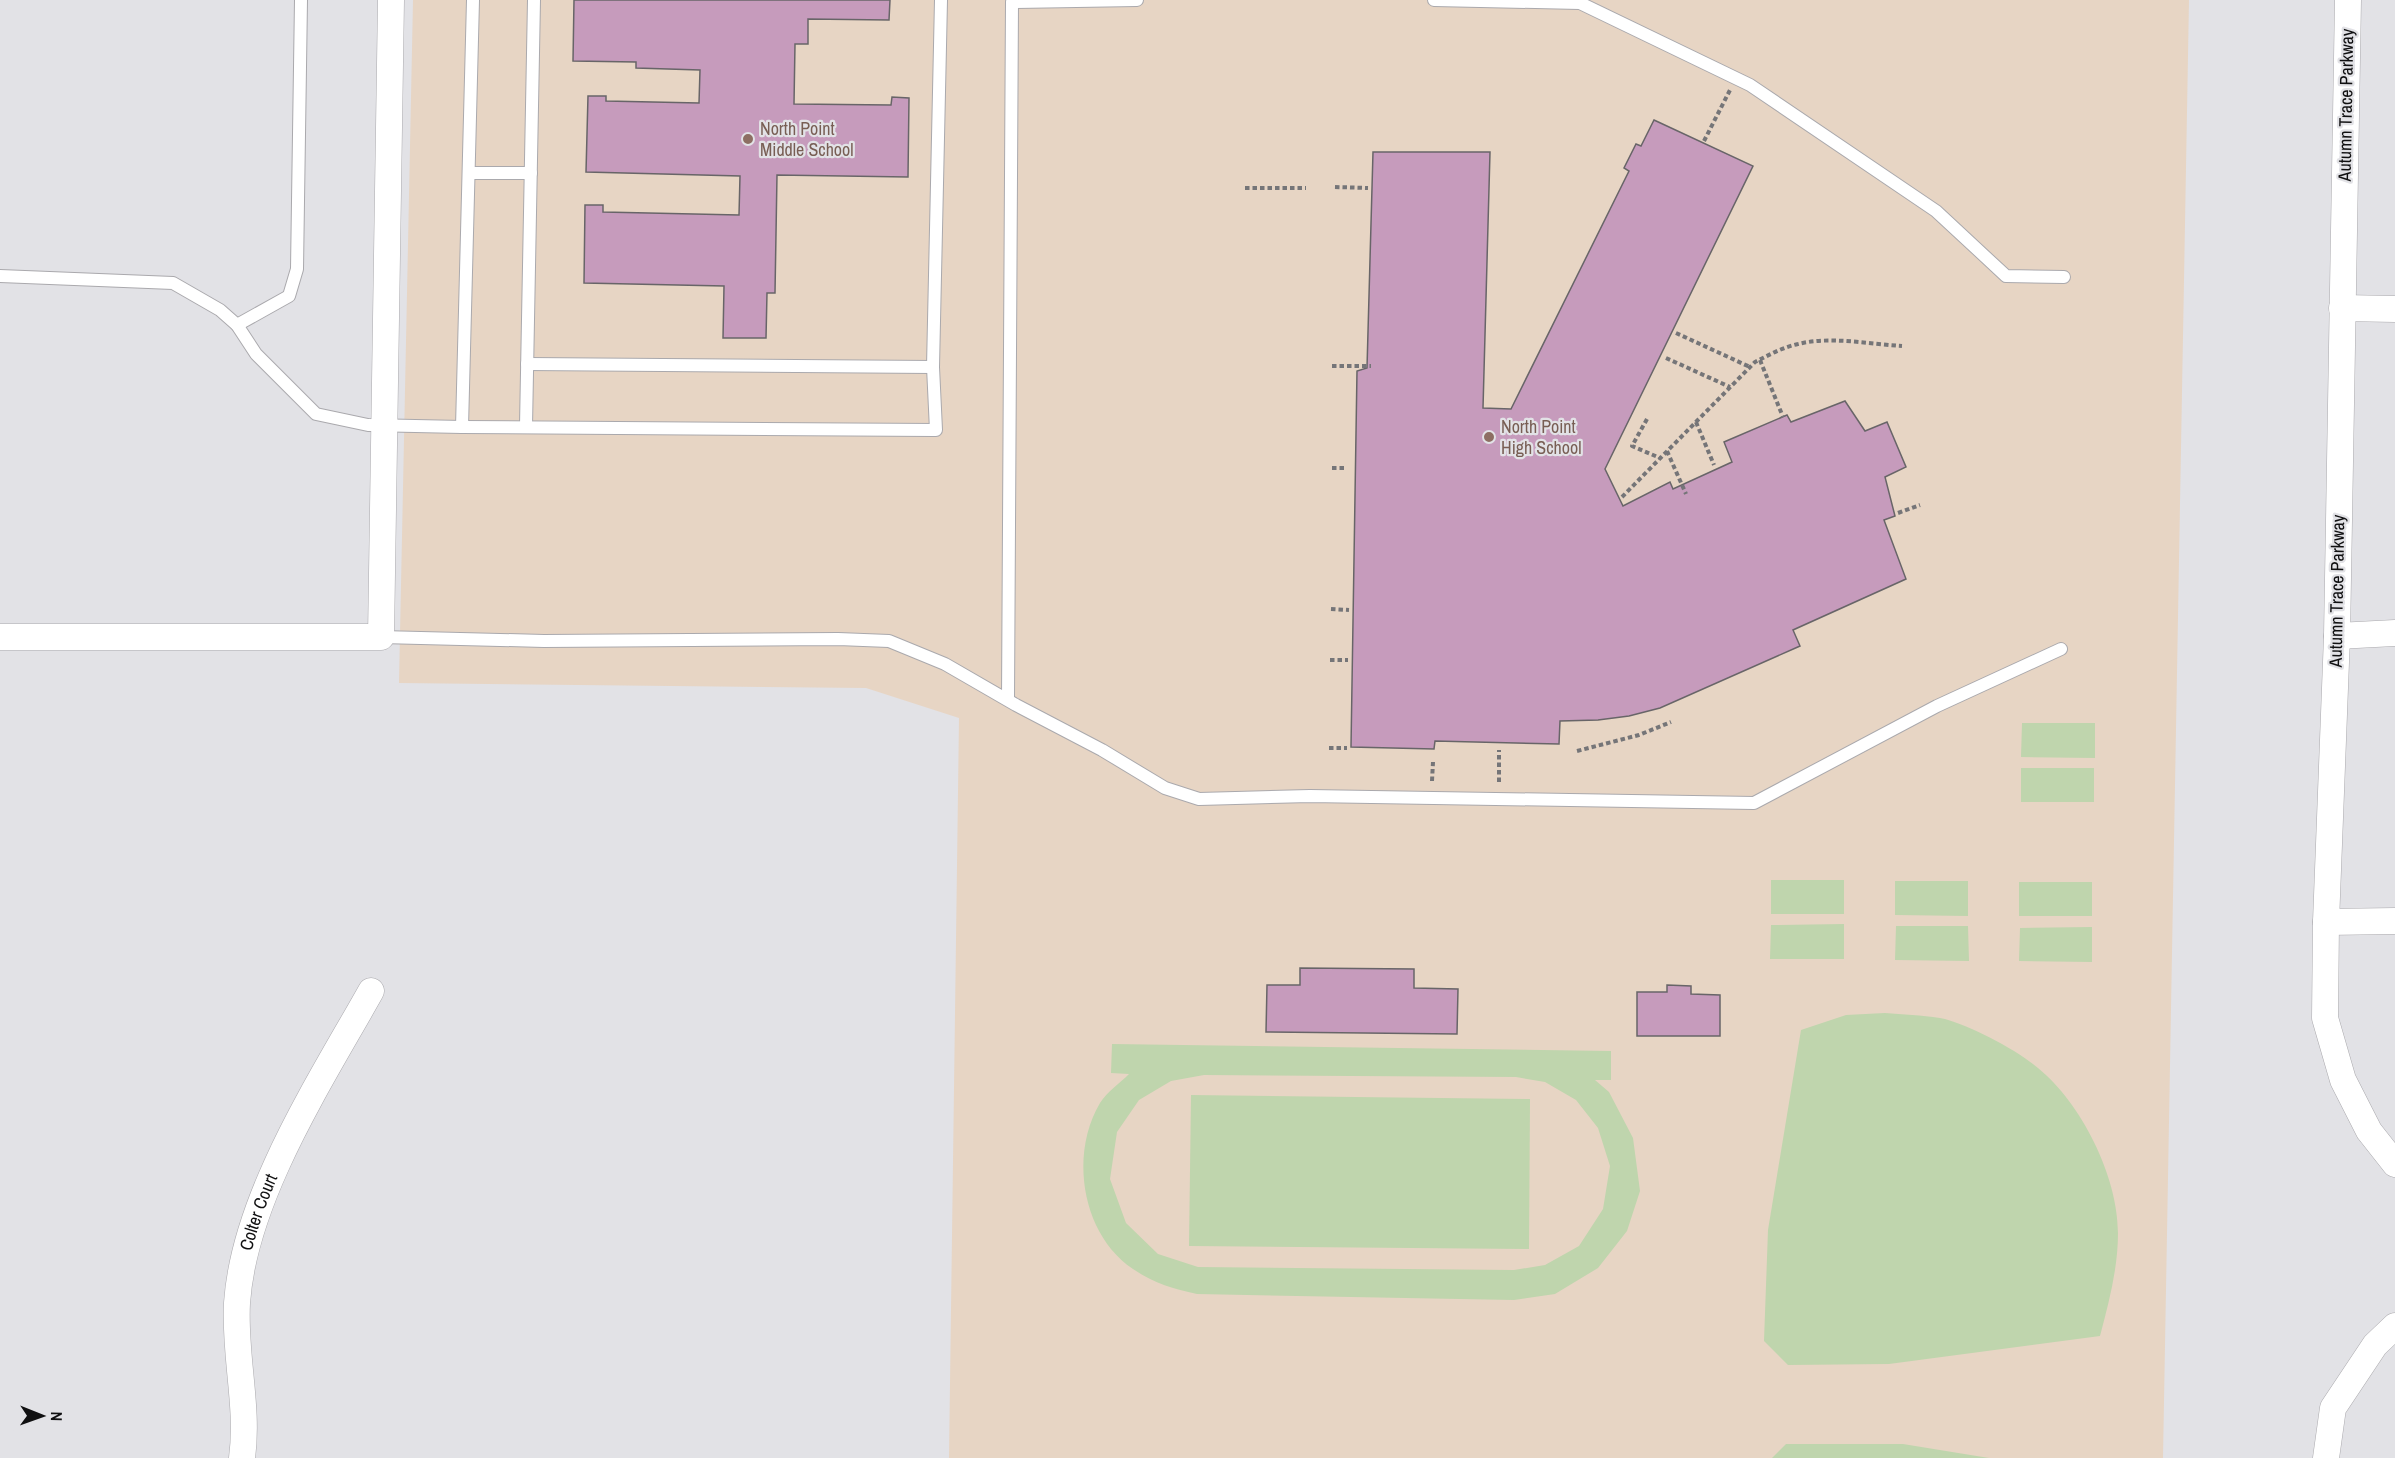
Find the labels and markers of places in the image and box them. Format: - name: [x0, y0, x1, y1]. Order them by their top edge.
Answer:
- place label: North Point Middle School: [760, 116, 854, 162]
- marker: North Point Middle School: [741, 132, 755, 146]
- place label: North Point High School: [1501, 414, 1581, 460]
- marker: North Point High School: [1482, 430, 1496, 444]

